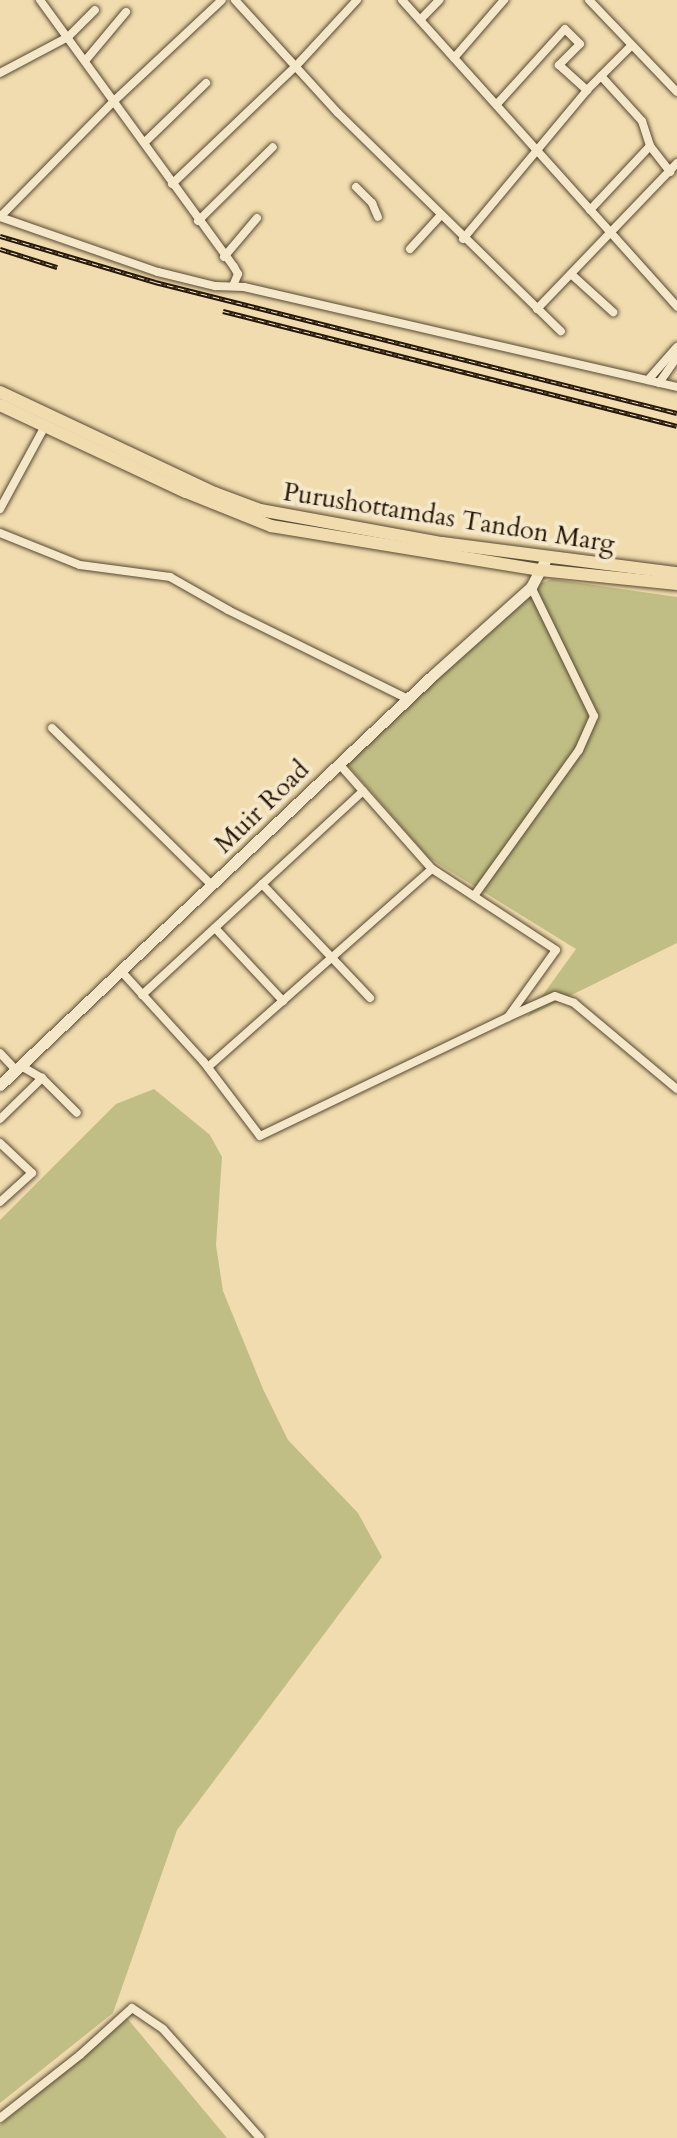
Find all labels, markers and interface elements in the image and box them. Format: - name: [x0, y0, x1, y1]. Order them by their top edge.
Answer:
- street label: Purushottamdas Tandon Marg: [281, 476, 617, 560]
- street label: Muir Road: [208, 754, 316, 860]

